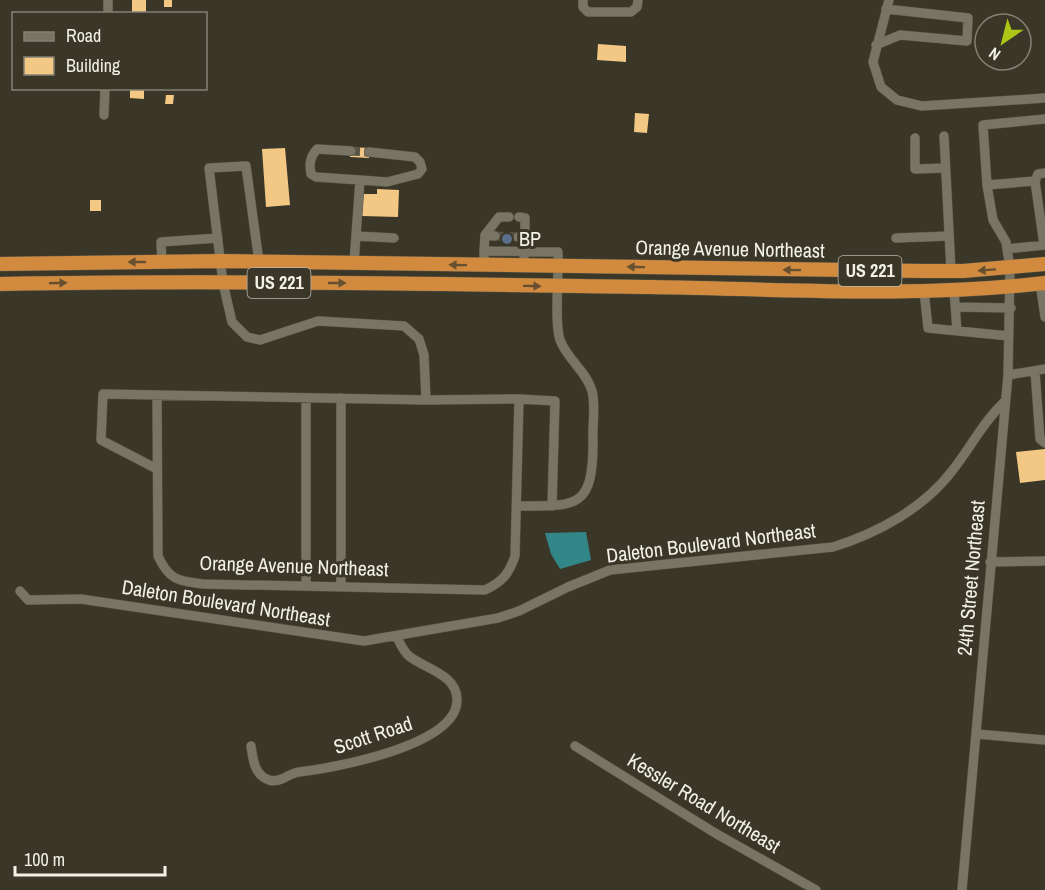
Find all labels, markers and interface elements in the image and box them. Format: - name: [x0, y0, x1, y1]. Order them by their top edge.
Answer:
- legend: [12, 12, 207, 90]
- north arrow: [973, 12, 1033, 72]
- text: Road: [66, 23, 101, 48]
- text: N: [984, 43, 1005, 66]
- text: Building: [66, 53, 121, 78]
- place label: BP: [519, 225, 541, 252]
- marker: BP: [500, 232, 514, 246]
- street label: Orange Avenue Northeast: [635, 233, 825, 264]
- road number: US 221: [838, 256, 902, 286]
- one-way arrow: [128, 257, 147, 267]
- one-way arrow: [449, 260, 468, 269]
- one-way arrow: [626, 263, 645, 272]
- one-way arrow: [782, 265, 801, 275]
- one-way arrow: [977, 265, 996, 274]
- road number: US 221: [248, 268, 310, 298]
- one-way arrow: [49, 278, 68, 288]
- one-way arrow: [328, 278, 347, 288]
- one-way arrow: [523, 281, 542, 290]
- street label: 24th Street Northeast: [950, 499, 991, 657]
- street label: Daleton Boulevard Northeast: [605, 516, 818, 569]
- street label: Orange Avenue Northeast: [199, 549, 390, 582]
- street label: Daleton Boulevard Northeast: [120, 573, 333, 632]
- street label: Scott Road: [330, 709, 416, 760]
- street label: Kessler Road Northeast: [623, 746, 786, 859]
- scale bar: [15, 839, 165, 877]
- text: 100 m: [24, 847, 65, 872]

